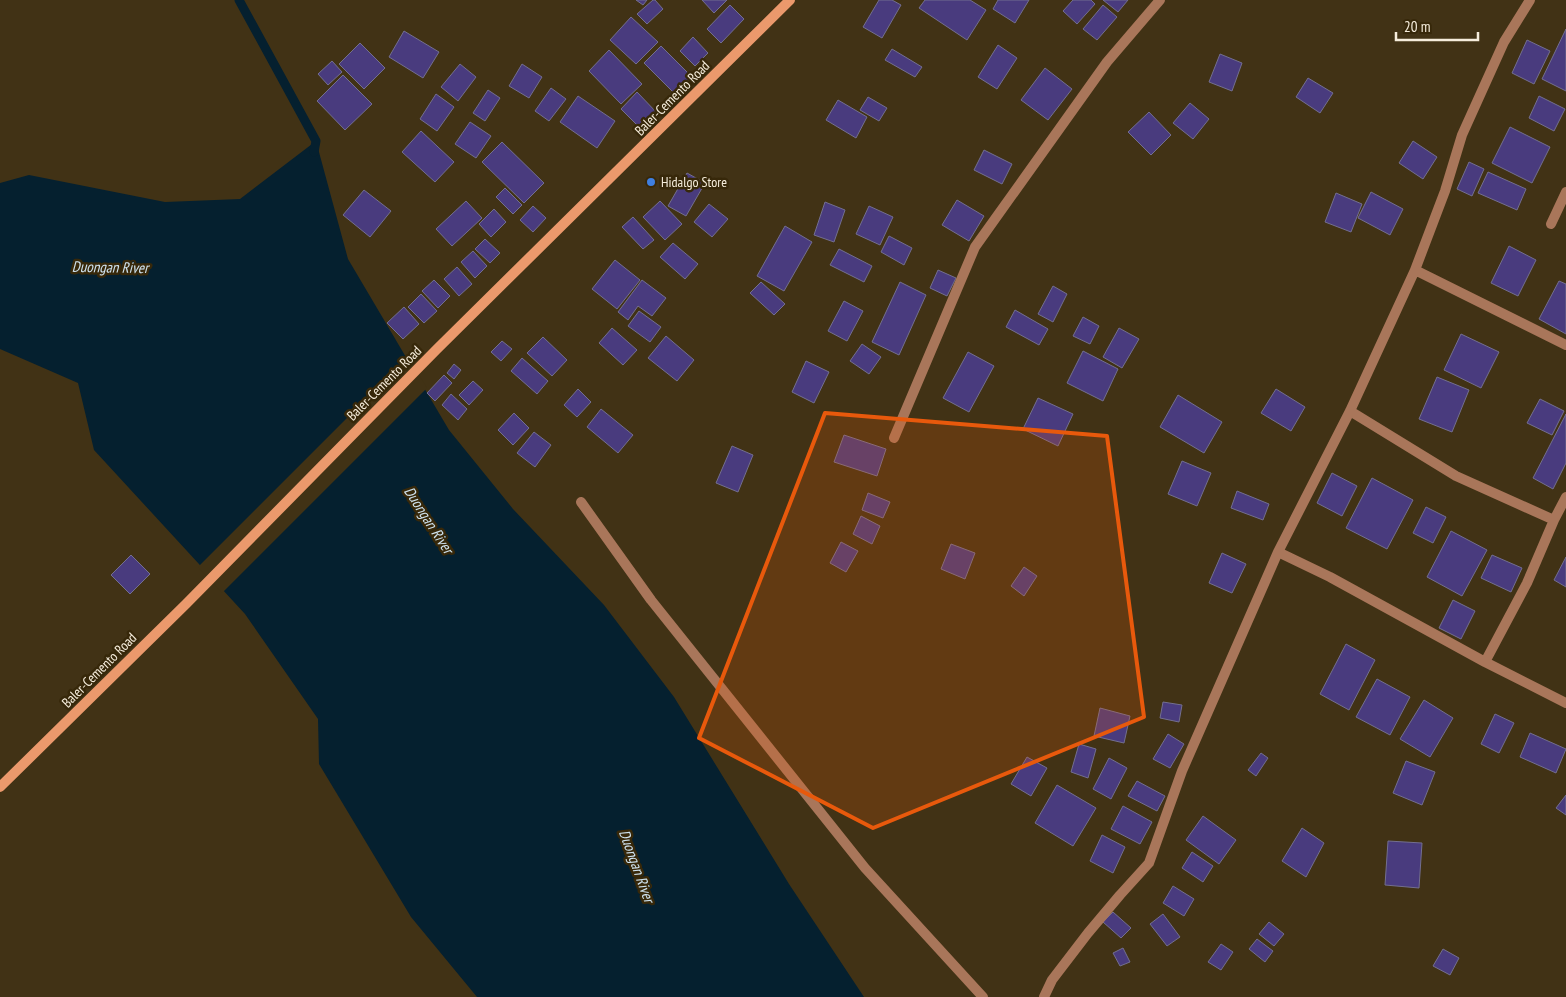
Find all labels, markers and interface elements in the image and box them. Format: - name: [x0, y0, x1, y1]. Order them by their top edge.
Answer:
- scale bar: [1396, 10, 1478, 42]
- text: 20 m: [1404, 17, 1430, 36]
- street label: Baler-Cemento Road: [631, 57, 713, 139]
- place label: Hidalgo Store: [661, 173, 727, 191]
- marker: Hidalgo Store: [645, 176, 657, 188]
- water label: Duongan River: [72, 257, 150, 277]
- street label: Baler-Cemento Road: [343, 342, 425, 424]
- water label: Duongan River: [400, 483, 459, 559]
- street label: Baler-Cemento Road: [58, 629, 140, 711]
- water label: Duongan River: [615, 827, 660, 907]

